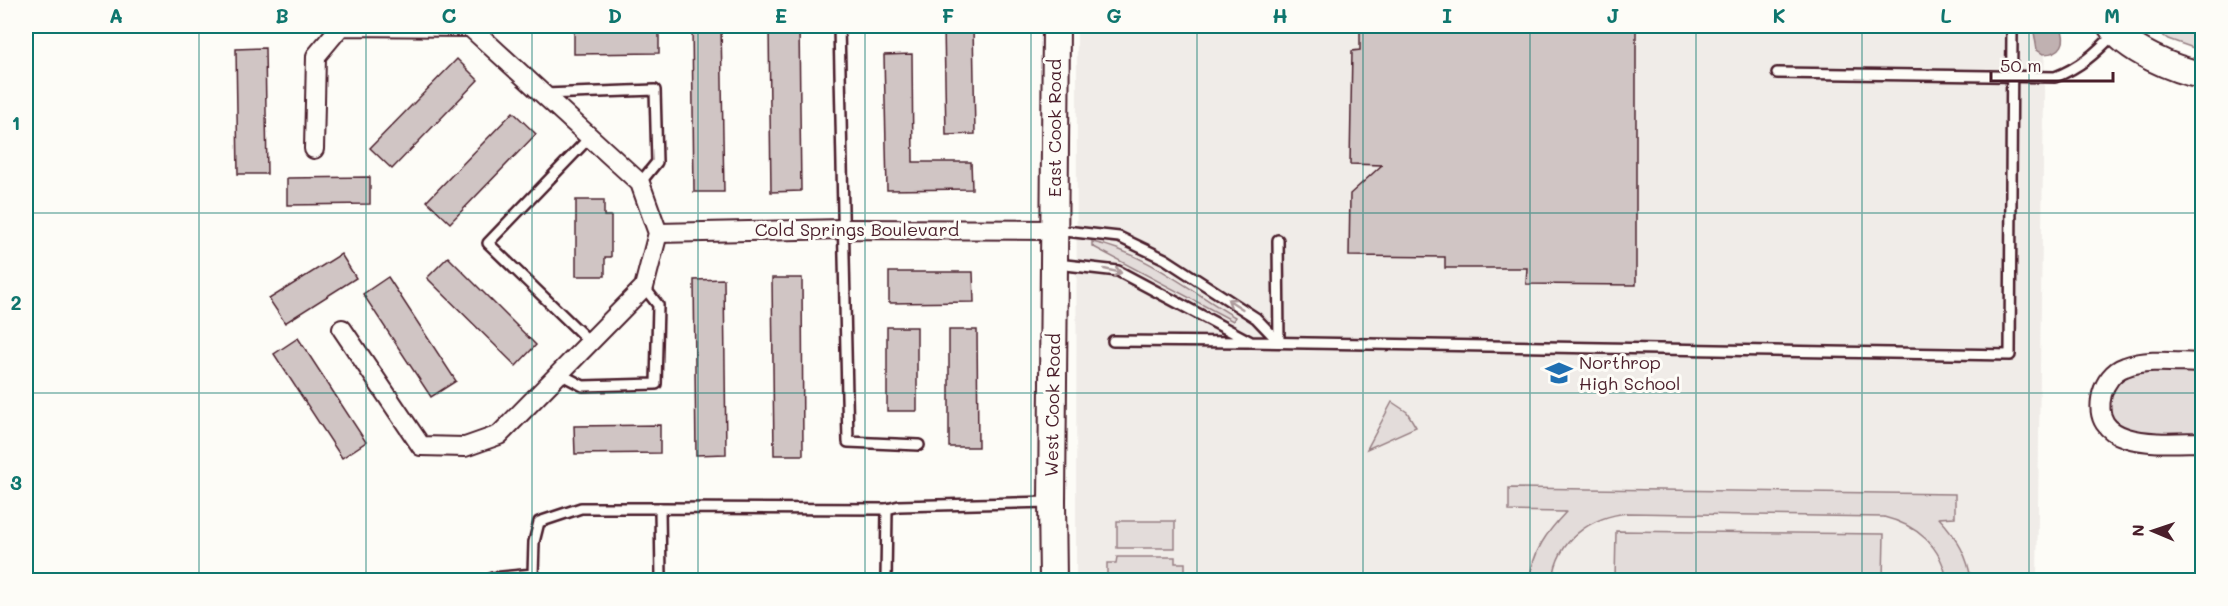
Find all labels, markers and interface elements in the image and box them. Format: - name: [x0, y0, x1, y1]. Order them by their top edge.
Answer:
- text: A: [109, 2, 123, 28]
- text: B: [275, 2, 289, 28]
- text: C: [442, 2, 457, 28]
- text: D: [608, 2, 622, 28]
- text: E: [775, 2, 787, 28]
- text: F: [942, 2, 955, 28]
- text: G: [1106, 2, 1122, 28]
- text: H: [1272, 2, 1288, 28]
- text: I: [1442, 2, 1452, 28]
- text: J: [1606, 2, 1620, 28]
- text: K: [1772, 2, 1786, 28]
- text: L: [1940, 2, 1952, 28]
- text: M: [2104, 2, 2120, 28]
- scale bar: [1991, 45, 2112, 83]
- text: 50 m: [2000, 53, 2042, 77]
- street label: East Cook Road: [1042, 59, 1066, 197]
- text: 1: [12, 109, 20, 135]
- street label: Cold Springs Boulevard: [755, 217, 959, 241]
- one-way arrow: [1103, 266, 1122, 278]
- text: 2: [10, 289, 22, 315]
- one-way arrow: [1227, 298, 1244, 310]
- street label: West Cook Road: [1039, 333, 1065, 477]
- place label: Northrop High School: [1579, 350, 1680, 395]
- school or university icon: Northrop High School: [1544, 358, 1574, 388]
- text: 3: [10, 469, 22, 495]
- north arrow: [2123, 501, 2183, 561]
- text: N: [2127, 524, 2148, 537]

